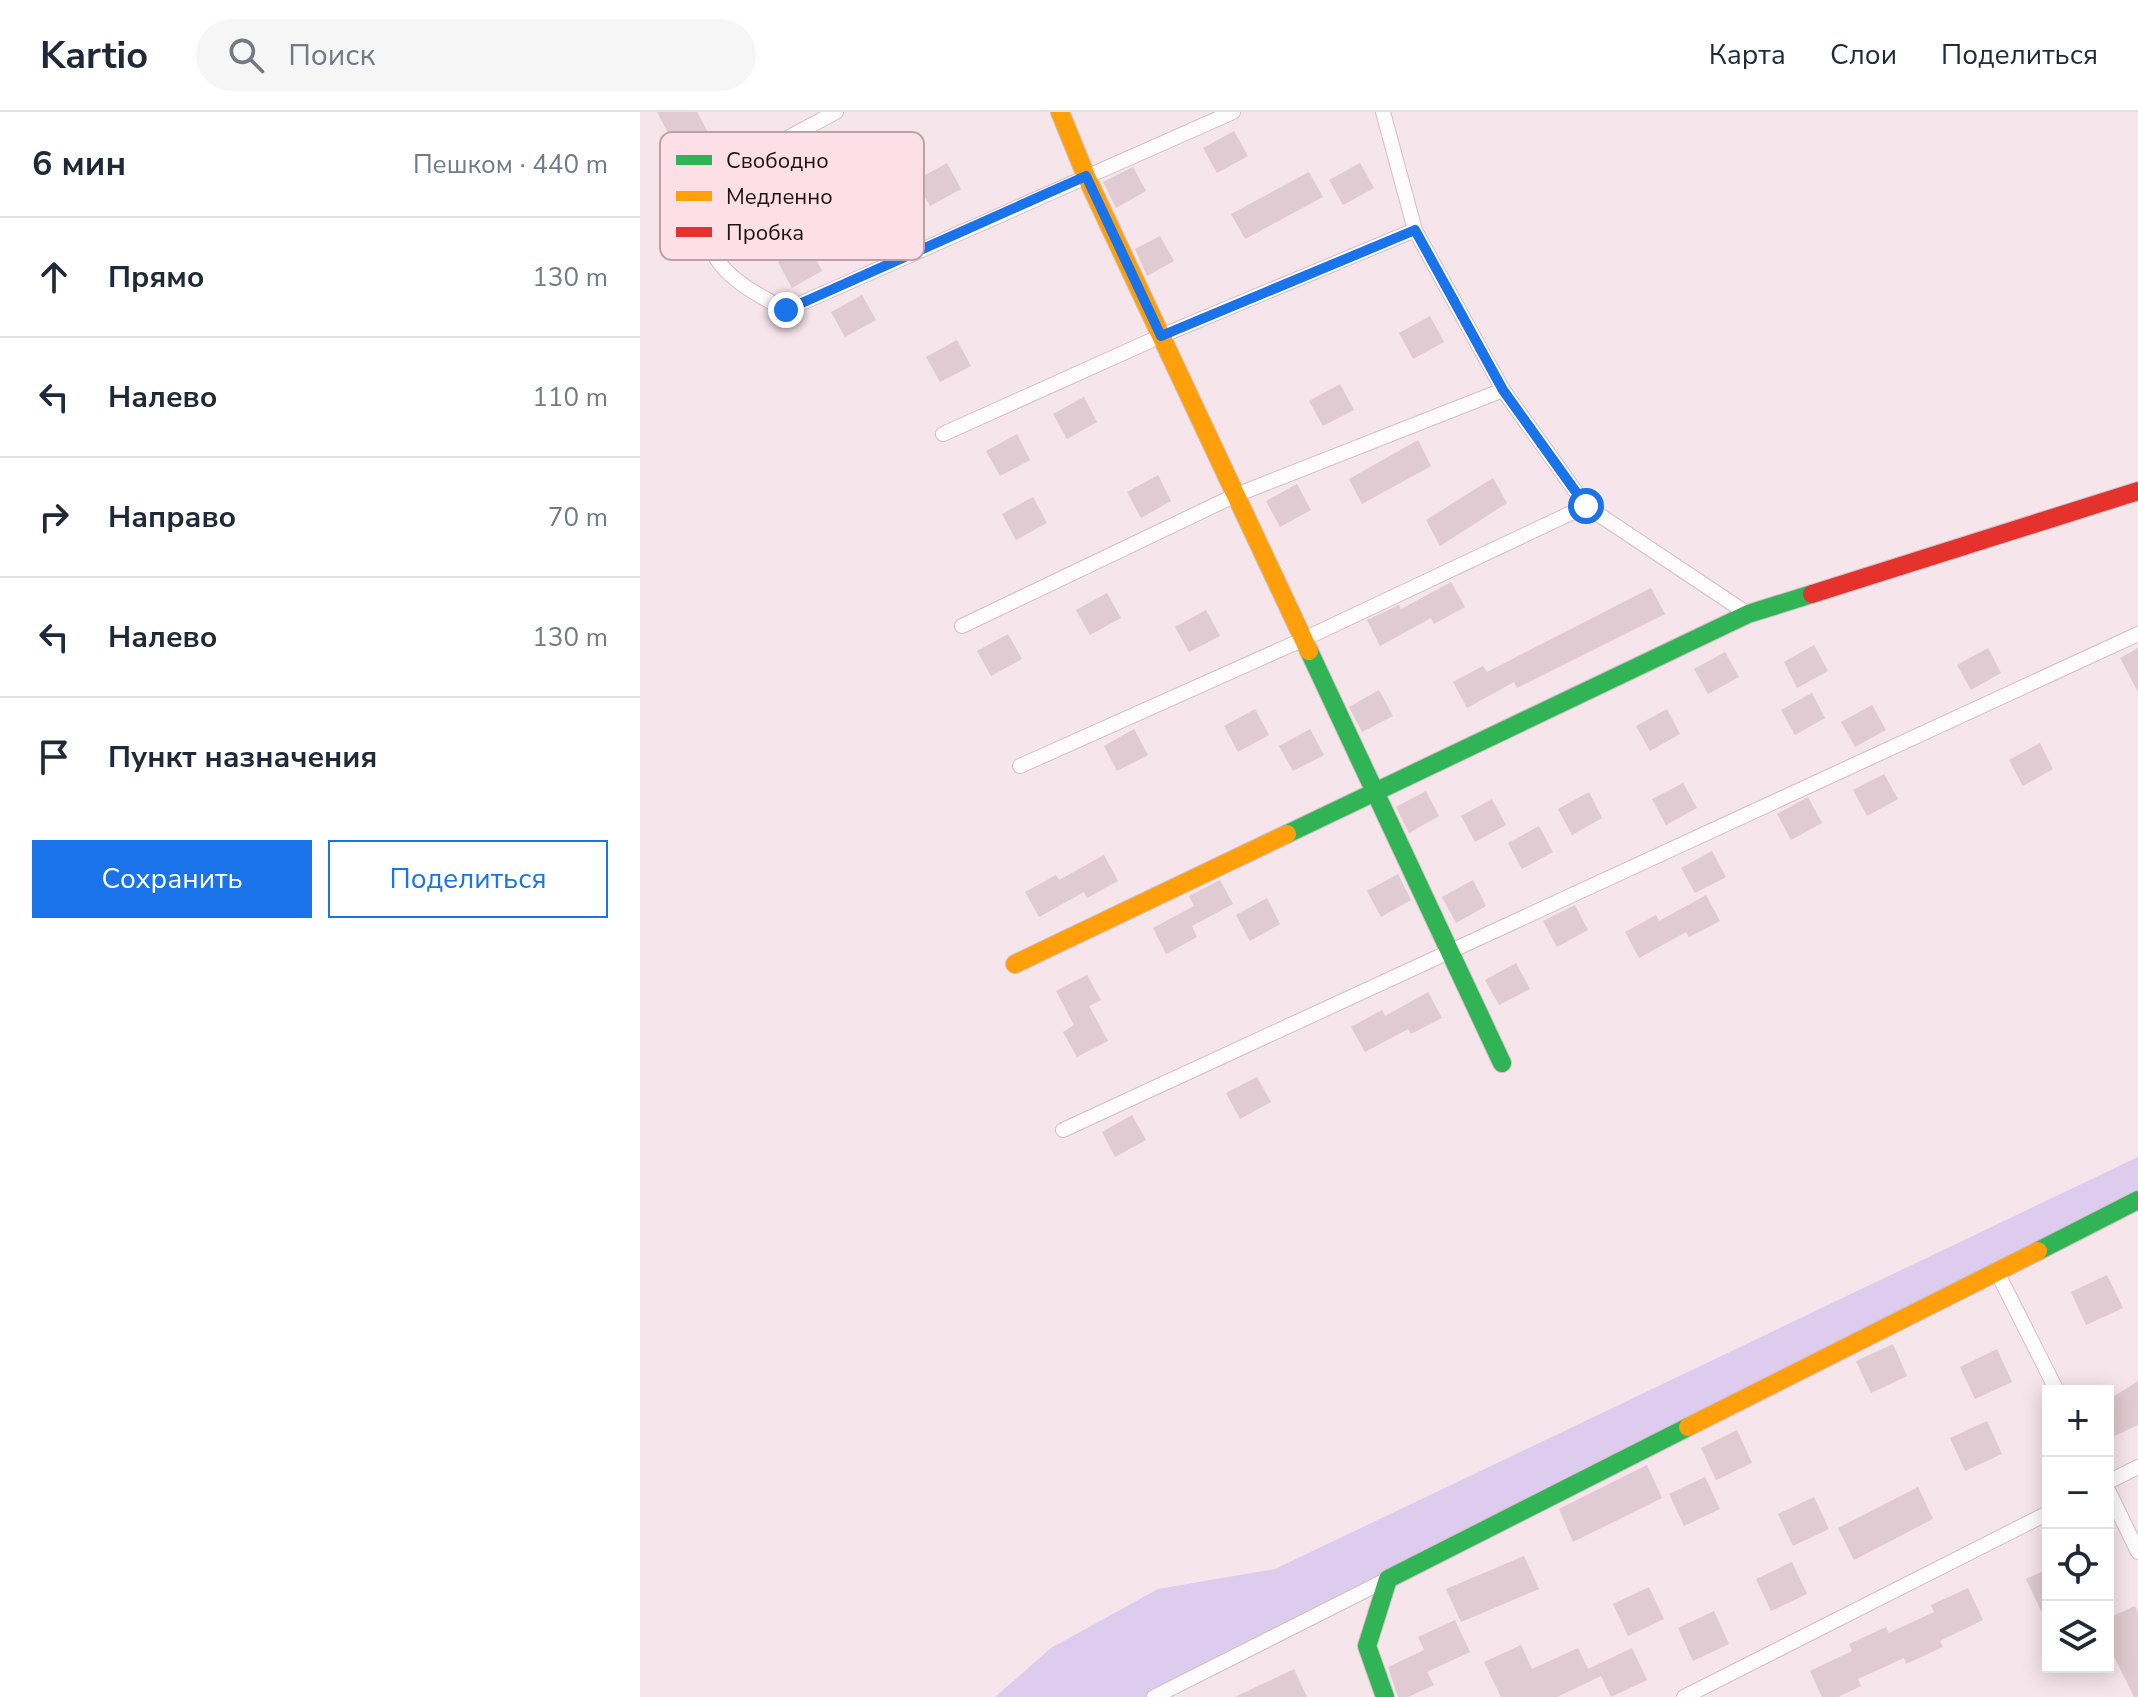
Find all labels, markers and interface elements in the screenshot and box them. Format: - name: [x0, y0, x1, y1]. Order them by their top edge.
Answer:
- search box: [196, 19, 756, 91]
- text: Kartio: [40, 30, 148, 81]
- icon: search: [224, 33, 268, 77]
- text: Поиск: [288, 35, 375, 76]
- text: Карта: [1709, 36, 1786, 74]
- text: Слои: [1830, 36, 1897, 74]
- text: Поделиться: [1941, 36, 2098, 74]
- legend: [660, 132, 924, 260]
- text: 6 мин: [32, 141, 126, 187]
- text: Свободно: [726, 146, 829, 176]
- text: Пешком · 440 m: [413, 147, 608, 182]
- text: Медленно: [726, 182, 833, 212]
- text: Пробка: [726, 218, 804, 248]
- icon: ahead: [32, 255, 76, 299]
- text: Прямо: [108, 257, 205, 298]
- text: 130 m: [532, 260, 608, 295]
- route end: [768, 292, 804, 328]
- icon: left: [32, 375, 76, 419]
- text: Налево: [108, 377, 217, 418]
- text: 110 m: [532, 380, 608, 415]
- route start: [1568, 488, 1604, 524]
- icon: right: [32, 495, 76, 539]
- text: Направо: [108, 497, 236, 538]
- text: 70 m: [548, 500, 608, 535]
- icon: left: [32, 615, 76, 659]
- text: Налево: [108, 617, 217, 658]
- text: 130 m: [532, 620, 608, 655]
- icon: arrive: [32, 735, 76, 779]
- text: Пункт назначения: [108, 737, 377, 778]
- button: Сохранить: [32, 840, 312, 918]
- button: Поделиться: [328, 840, 608, 918]
- map controls: [2042, 1385, 2114, 1673]
- button: +: [2042, 1385, 2114, 1457]
- button: −: [2042, 1457, 2114, 1529]
- button: locate: [2042, 1529, 2114, 1601]
- button: layers: [2042, 1601, 2114, 1673]

